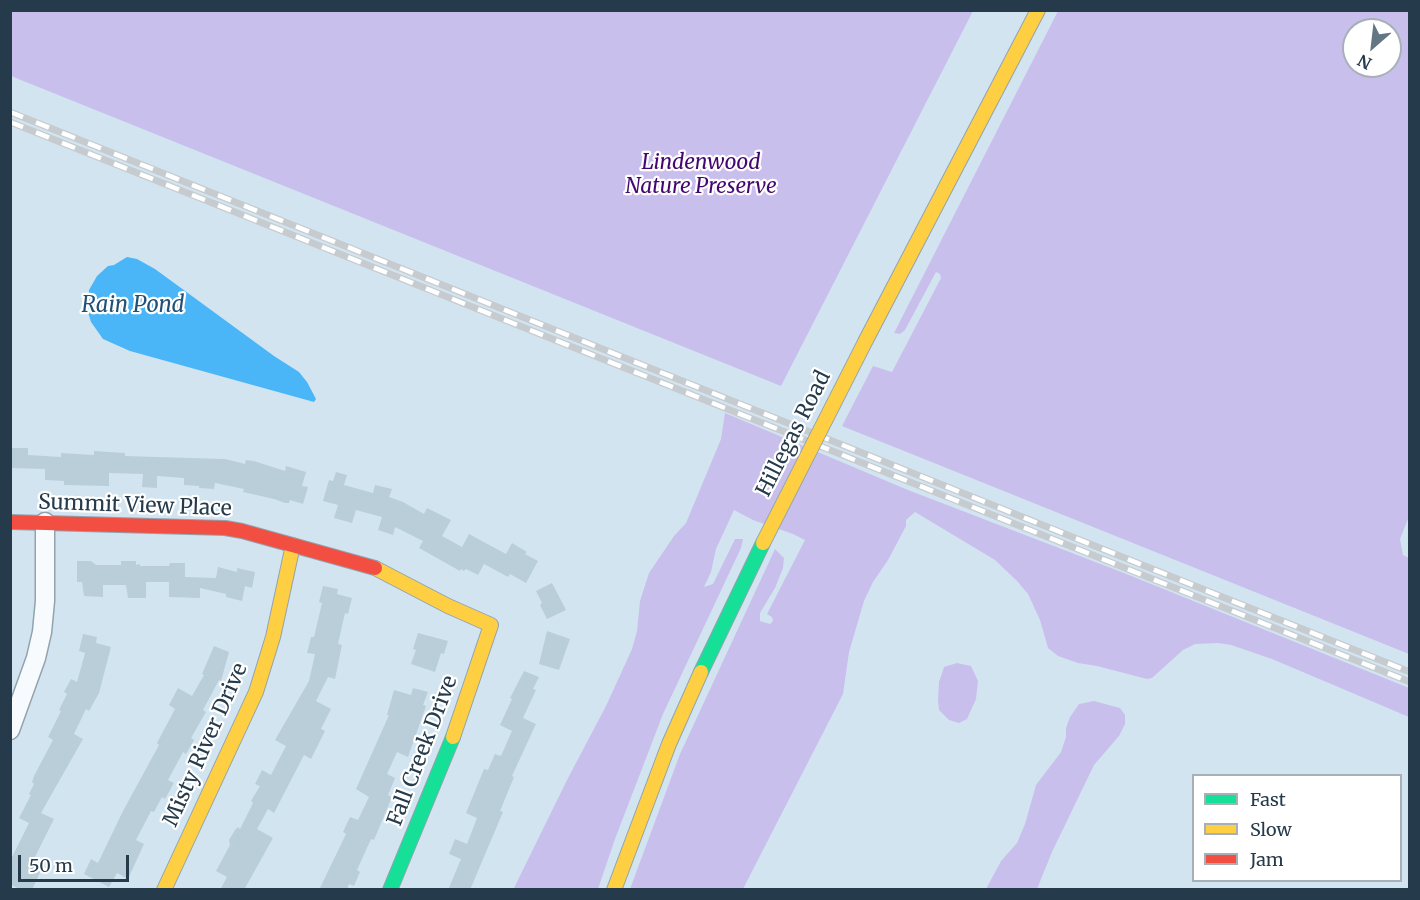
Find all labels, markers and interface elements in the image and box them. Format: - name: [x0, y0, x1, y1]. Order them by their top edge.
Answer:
- north arrow: [1342, 18, 1402, 78]
- text: N: [1354, 50, 1375, 74]
- park label: Lindenwood Nature Preserve: [625, 150, 777, 200]
- water label: Rain Pond: [82, 293, 184, 319]
- street label: Hillegas Road: [751, 367, 837, 501]
- street label: Summit View Place: [38, 490, 232, 522]
- street label: Misty River Drive: [159, 659, 253, 831]
- street label: Fall Creek Drive: [383, 672, 463, 830]
- legend: [1192, 774, 1402, 882]
- text: Fast: [1250, 788, 1286, 811]
- text: Slow: [1250, 818, 1292, 841]
- scale bar: [21, 843, 132, 881]
- text: Jam: [1250, 848, 1284, 871]
- text: 50 m: [29, 854, 73, 877]

